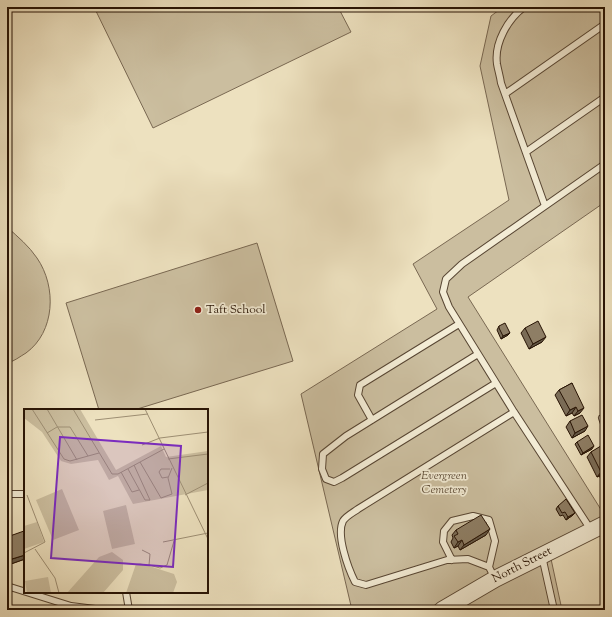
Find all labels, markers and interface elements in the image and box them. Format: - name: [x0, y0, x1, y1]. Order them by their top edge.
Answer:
- place label: Taft School: [206, 301, 266, 319]
- marker: Taft School: [193, 305, 203, 315]
- inset map: [24, 409, 208, 593]
- park label: Evergreen Cemetery: [421, 467, 468, 499]
- street label: North Street: [489, 542, 555, 588]

